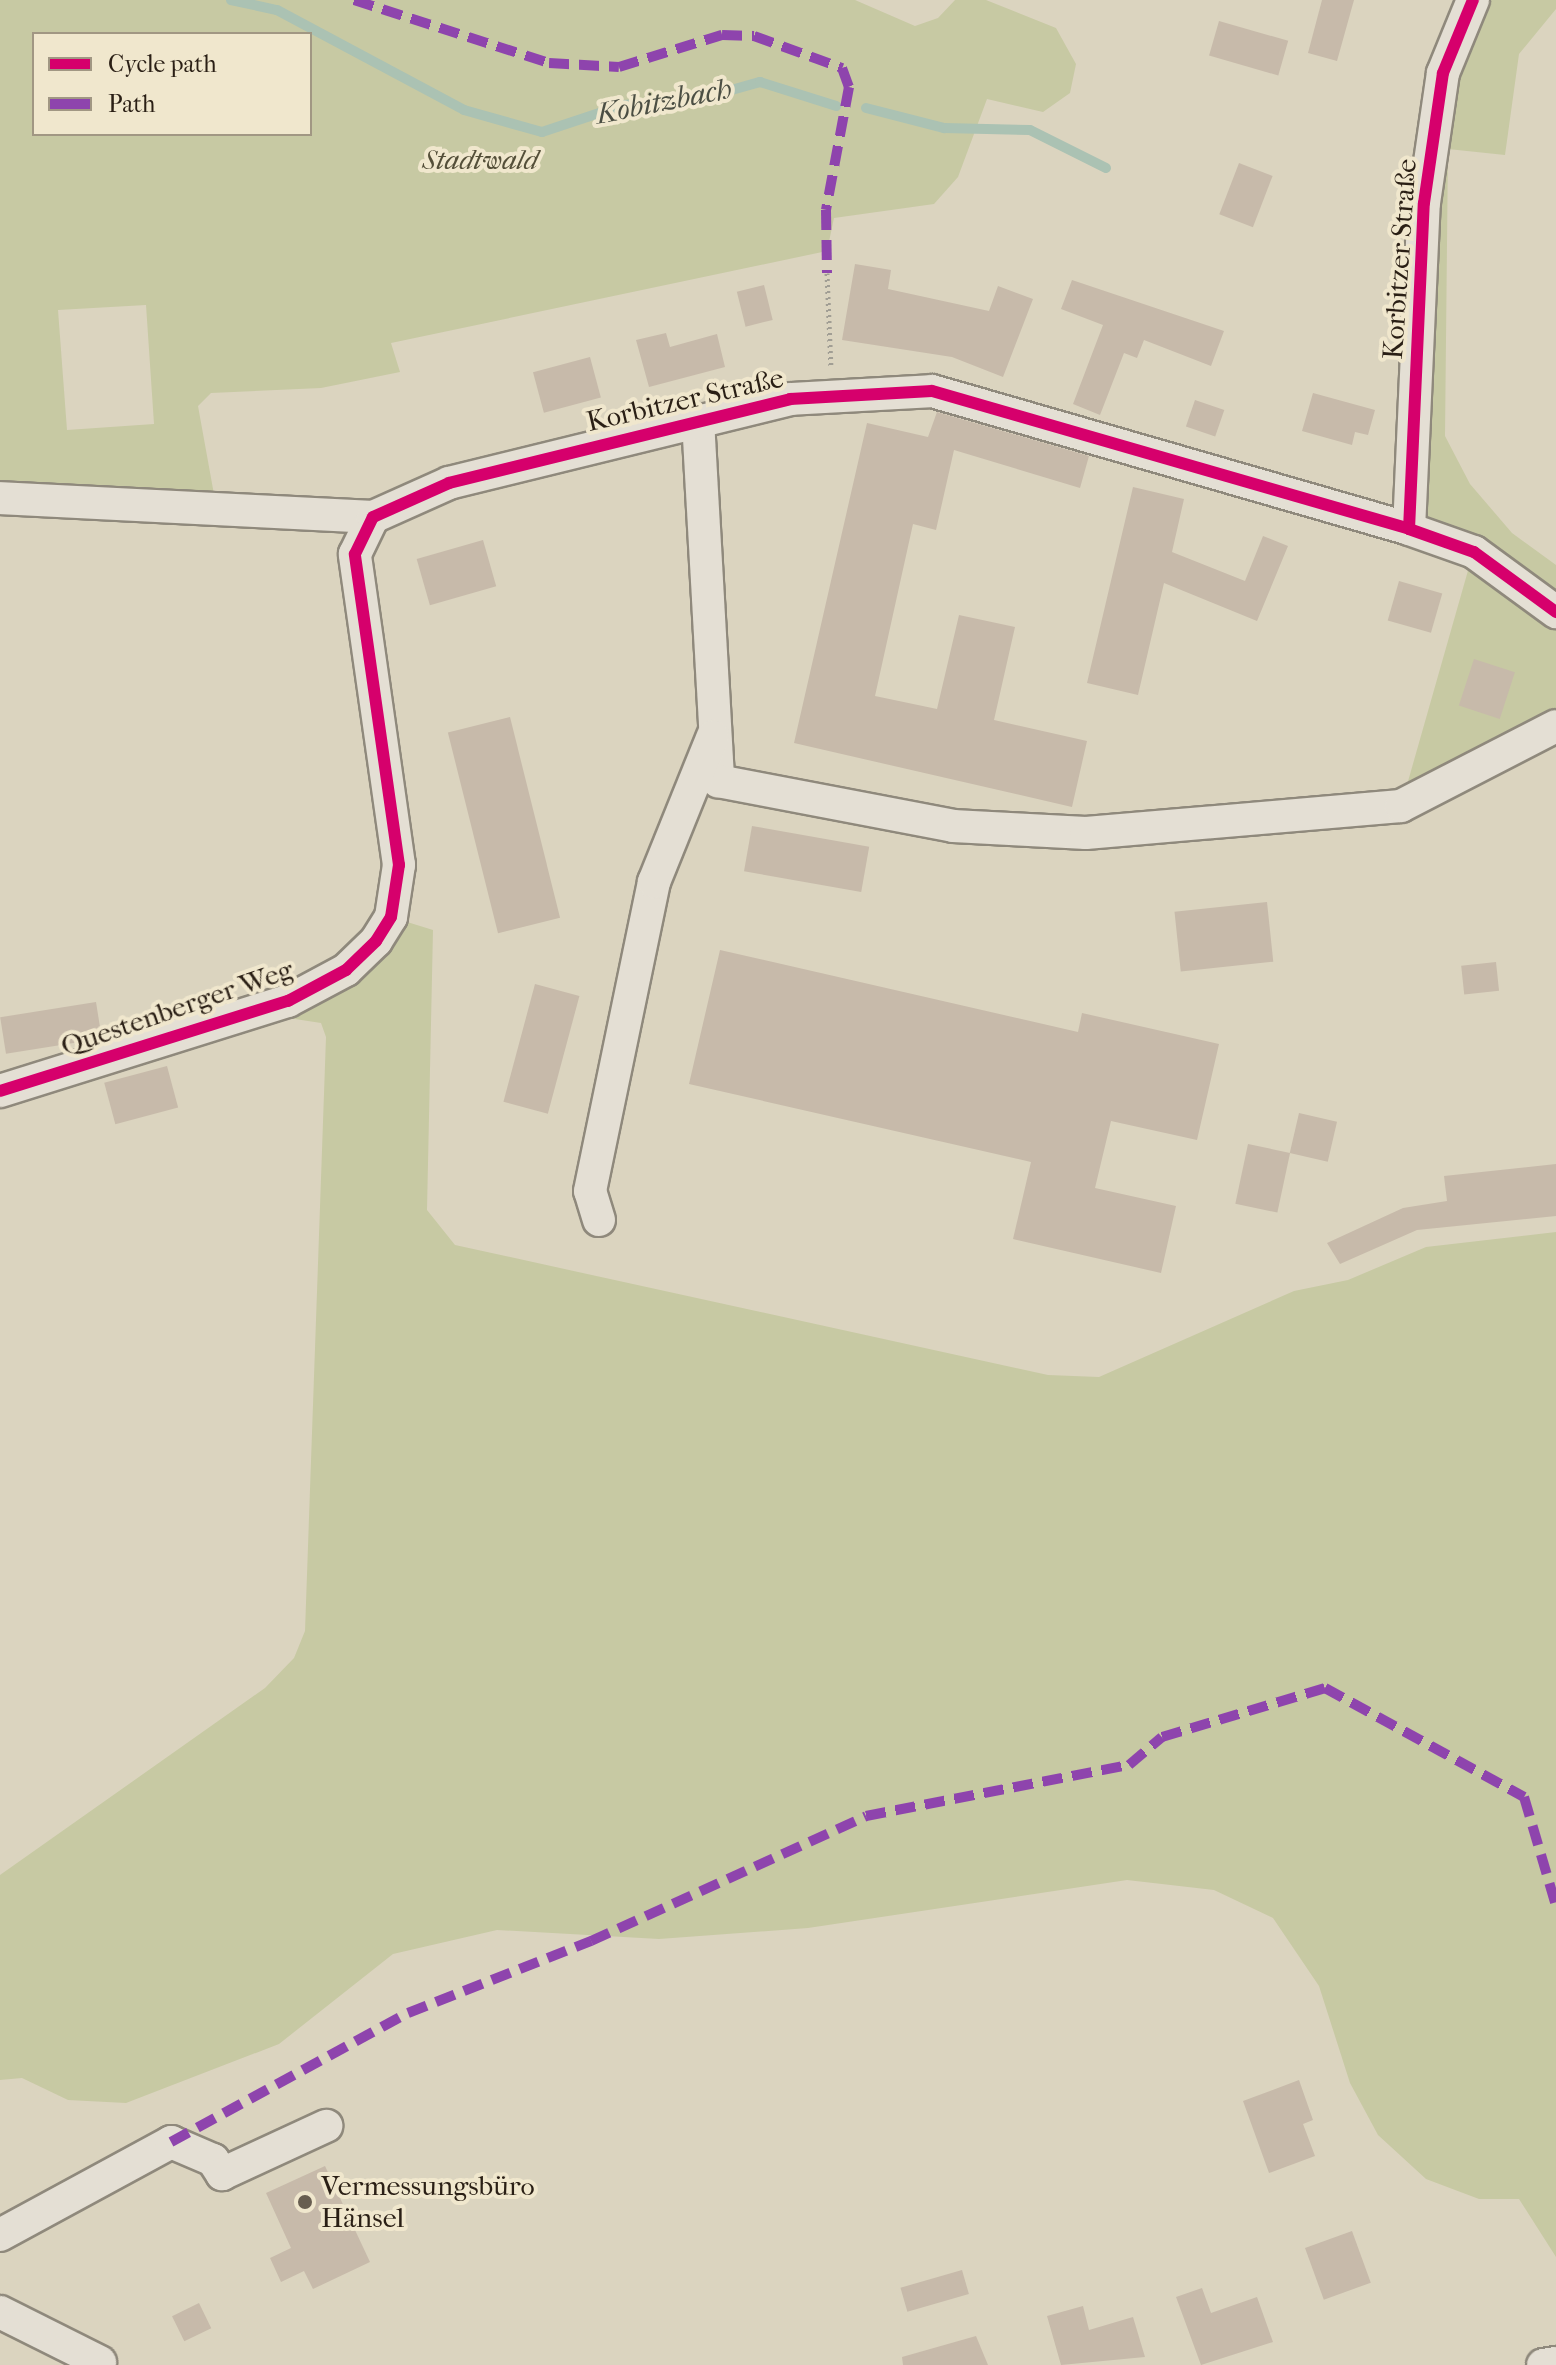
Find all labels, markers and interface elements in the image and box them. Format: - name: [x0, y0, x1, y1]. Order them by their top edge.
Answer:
- legend: [32, 32, 312, 136]
- text: Cycle path: [108, 50, 217, 78]
- water label: Kobitzbach: [593, 71, 735, 133]
- text: Path: [108, 90, 155, 118]
- park label: Stadtwald: [422, 143, 538, 177]
- street label: Korbitzer Straße: [1376, 158, 1424, 360]
- street label: Korbitzer Straße: [583, 361, 787, 439]
- street label: Questenberger Weg: [57, 953, 297, 1063]
- place label: Vermessungsbüro Hänsel: [321, 2169, 535, 2235]
- marker: Vermessungsbüro Hänsel: [296, 2193, 314, 2211]

